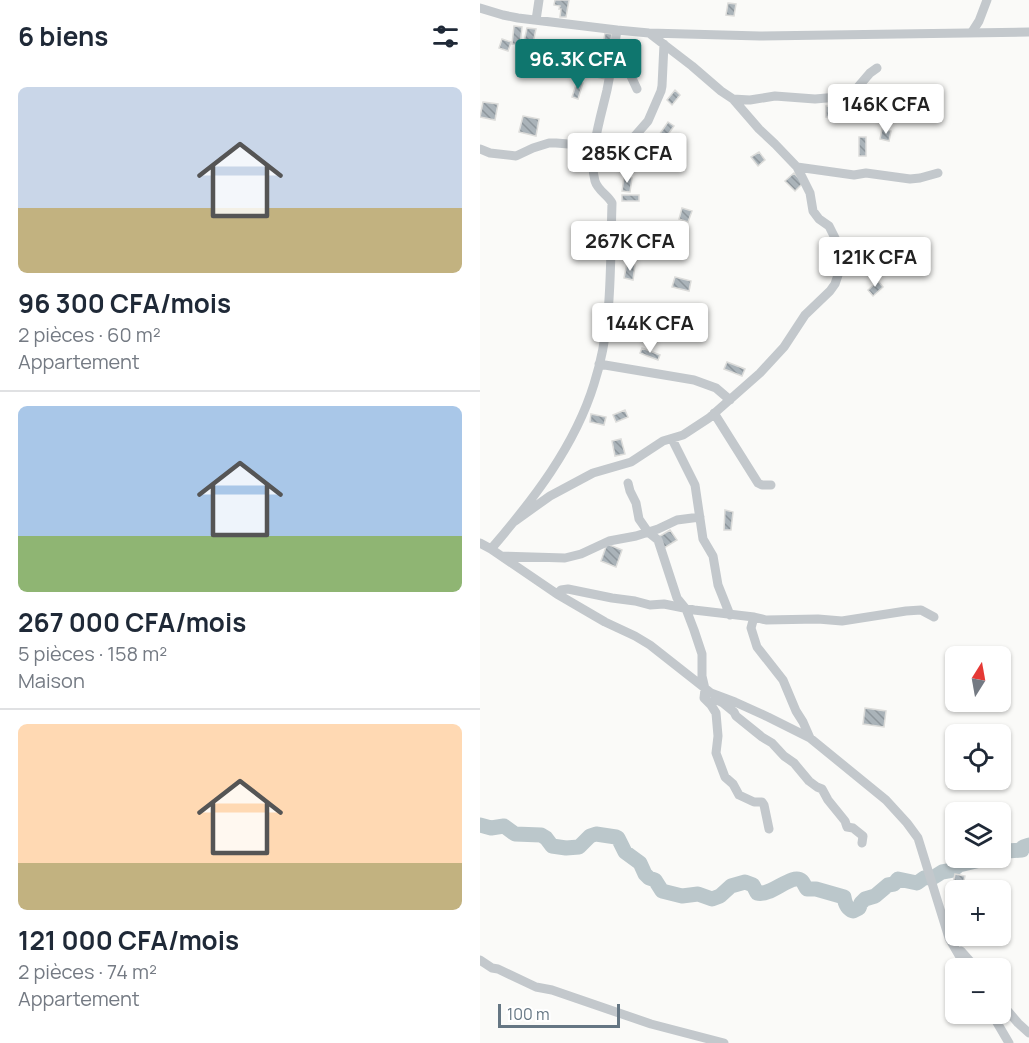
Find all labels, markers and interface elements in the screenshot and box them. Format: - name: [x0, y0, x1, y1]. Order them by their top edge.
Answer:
- text: 6 biens: [18, 18, 108, 54]
- icon: filters: [429, 20, 462, 53]
- pin: 96.3K CFA: [509, 39, 647, 90]
- text: 96.3K CFA: [529, 45, 627, 72]
- pin: 146K CFA: [824, 84, 948, 135]
- text: 146K CFA: [842, 90, 930, 117]
- icon: home: [186, 126, 294, 234]
- pin: 285K CFA: [565, 133, 689, 184]
- text: 285K CFA: [582, 139, 672, 166]
- pin: 267K CFA: [568, 221, 692, 272]
- text: 267K CFA: [585, 227, 675, 254]
- pin: 121K CFA: [813, 237, 937, 288]
- text: 121K CFA: [833, 243, 917, 270]
- text: 96 300 CFA/mois: [18, 285, 231, 321]
- pin: 144K CFA: [588, 303, 712, 354]
- text: 144K CFA: [606, 309, 694, 336]
- text: 2 pièces · 60 m²: [18, 321, 161, 348]
- text: Appartement: [18, 348, 140, 375]
- icon: home: [186, 445, 294, 553]
- text: 267 000 CFA/mois: [18, 604, 246, 640]
- text: 5 pièces · 158 m²: [18, 640, 167, 667]
- north arrow: [945, 646, 1011, 712]
- map controls: [945, 646, 1011, 1024]
- text: Maison: [18, 667, 85, 694]
- button: locate: [945, 724, 1011, 790]
- icon: home: [186, 763, 294, 871]
- button: layers: [945, 802, 1011, 868]
- button: +: [945, 880, 1011, 946]
- text: 121 000 CFA/mois: [18, 922, 239, 958]
- text: 2 pièces · 74 m²: [18, 958, 157, 985]
- button: −: [945, 958, 1011, 1024]
- text: Appartement: [18, 985, 140, 1012]
- scale bar: [498, 1001, 620, 1028]
- text: 100 m: [507, 1003, 550, 1025]

